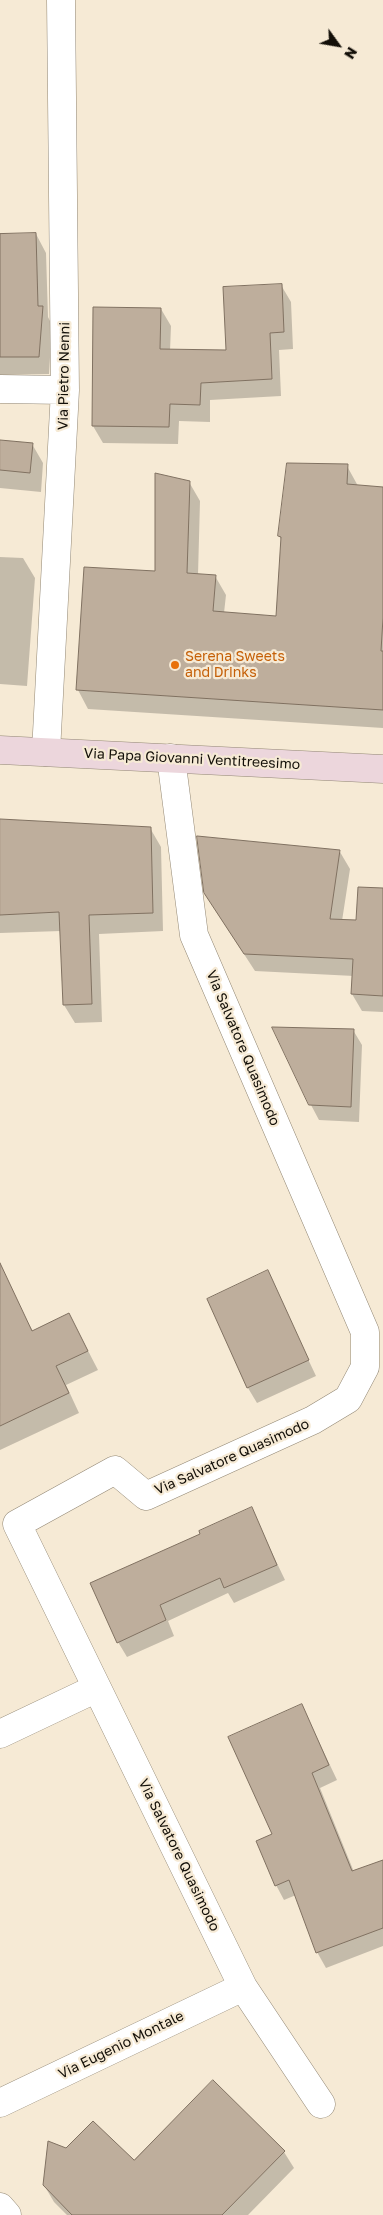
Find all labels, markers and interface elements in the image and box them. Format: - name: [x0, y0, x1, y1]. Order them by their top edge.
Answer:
- north arrow: [313, 20, 363, 70]
- text: N: [341, 44, 361, 62]
- street label: Via Pietro Nenni: [55, 322, 73, 430]
- place label: Serena Sweets and Drinks: [185, 649, 285, 682]
- marker: Serena Sweets and Drinks: [169, 659, 181, 671]
- street label: Via Papa Giovanni Ventitreesimo: [83, 745, 301, 773]
- street label: Via Salvatore Quasimodo: [203, 968, 283, 1128]
- street label: Via Salvatore Quasimodo: [152, 1415, 312, 1499]
- street label: Via Salvatore Quasimodo: [135, 1776, 223, 1934]
- street label: Via Eugenio Montale: [56, 2007, 186, 2083]

